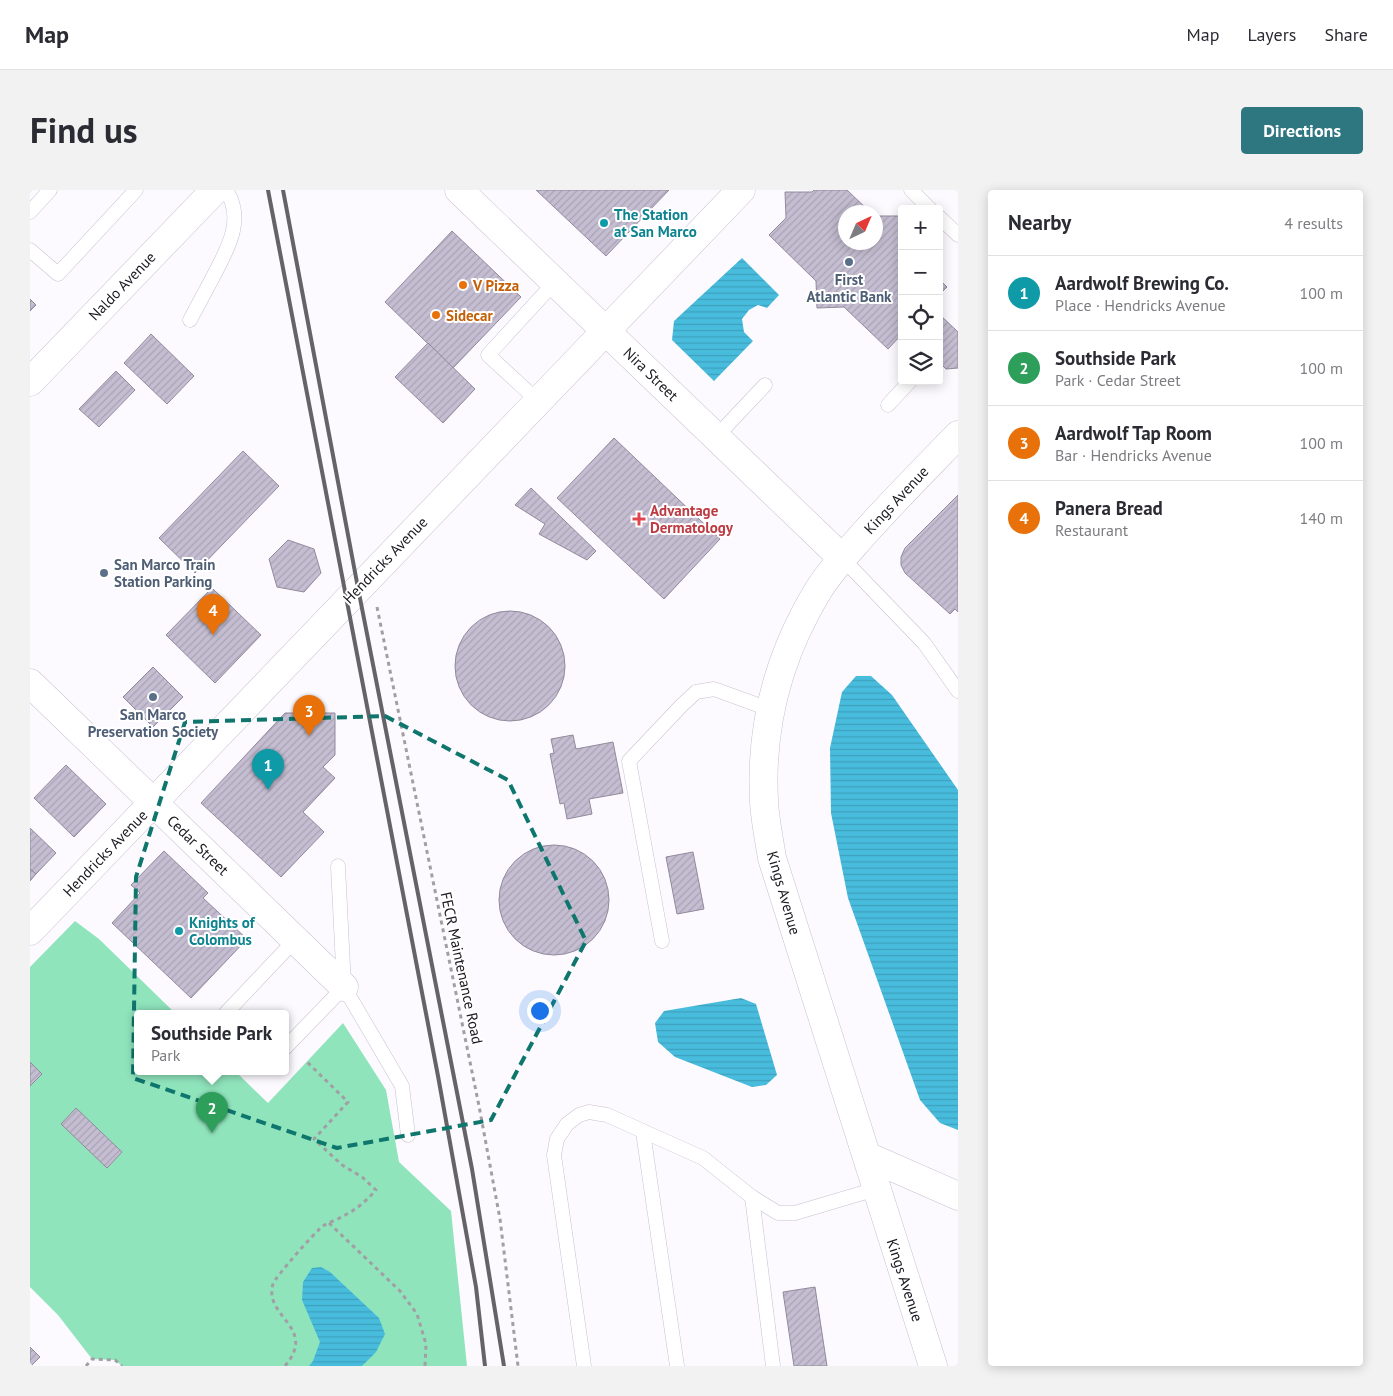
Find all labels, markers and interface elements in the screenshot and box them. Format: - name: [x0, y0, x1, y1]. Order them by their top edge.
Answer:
- text: Map: [25, 19, 69, 50]
- text: Map: [1187, 23, 1219, 46]
- text: Layers: [1247, 23, 1296, 46]
- text: Share: [1324, 23, 1368, 46]
- text: Find us: [30, 107, 138, 153]
- button: Directions: [1241, 107, 1363, 154]
- place label: The Station at San Marco: [614, 205, 697, 241]
- north arrow: [838, 205, 883, 250]
- map controls: [898, 205, 943, 385]
- button: +: [898, 205, 943, 250]
- text: Nearby: [1008, 209, 1071, 236]
- text: 4 results: [1284, 213, 1343, 233]
- marker: The Station at San Marco: [598, 217, 610, 229]
- street label: Naldo Avenue: [84, 248, 160, 324]
- button: −: [898, 250, 943, 295]
- marker: First Atlantic Bank: [843, 256, 855, 268]
- place label: First Atlantic Bank: [807, 270, 892, 306]
- text: Aardwolf Brewing Co.: [1055, 271, 1229, 295]
- place label: V Pizza: [472, 276, 519, 295]
- marker: V Pizza: [457, 279, 469, 291]
- text: 1: [1019, 283, 1029, 303]
- text: 100 m: [1300, 283, 1343, 303]
- button: locate: [898, 295, 943, 340]
- text: Place · Hendricks Avenue: [1055, 295, 1226, 315]
- place label: Sidecar: [446, 306, 494, 325]
- marker: Sidecar: [430, 309, 442, 321]
- button: layers: [898, 340, 943, 385]
- street label: Nira Street: [620, 343, 682, 405]
- text: Southside Park: [1055, 346, 1176, 370]
- text: 2: [1019, 358, 1029, 378]
- text: 100 m: [1300, 358, 1343, 378]
- text: Park · Cedar Street: [1055, 370, 1181, 390]
- text: Aardwolf Tap Room: [1055, 421, 1212, 445]
- text: 3: [1019, 433, 1029, 453]
- text: 100 m: [1300, 433, 1343, 453]
- text: Bar · Hendricks Avenue: [1055, 445, 1212, 465]
- street label: Kings Avenue: [860, 462, 932, 538]
- text: Panera Bread: [1055, 496, 1163, 520]
- place label: Advantage Dermatology: [650, 501, 734, 537]
- text: 4: [1019, 508, 1029, 528]
- text: 140 m: [1300, 508, 1343, 528]
- street label: Hendricks Avenue: [339, 512, 431, 608]
- marker: Advantage Dermatology: [632, 512, 646, 526]
- text: Restaurant: [1055, 520, 1128, 540]
- place label: San Marco Train Station Parking: [114, 555, 215, 591]
- marker: San Marco Train Station Parking: [98, 567, 110, 579]
- pin: 4: [197, 594, 229, 635]
- marker: San Marco Preservation Society: [147, 691, 159, 703]
- pin: 3: [293, 695, 325, 736]
- place label: San Marco Preservation Society: [88, 705, 219, 741]
- pin: 1: [252, 749, 284, 790]
- street label: Hendricks Avenue: [59, 805, 151, 901]
- street label: Cedar Street: [163, 811, 233, 879]
- street label: Kings Avenue: [763, 849, 805, 937]
- street label: FECR Maintenance Road: [437, 890, 487, 1046]
- place label: Knights of Colombus: [189, 913, 256, 949]
- marker: Knights of Colombus: [173, 925, 185, 937]
- your location: [527, 998, 553, 1024]
- popup: [134, 1010, 289, 1075]
- text: Southside Park: [151, 1021, 272, 1045]
- text: Park: [151, 1045, 180, 1065]
- pin: 2: [196, 1092, 228, 1133]
- street label: Kings Avenue: [883, 1236, 927, 1324]

